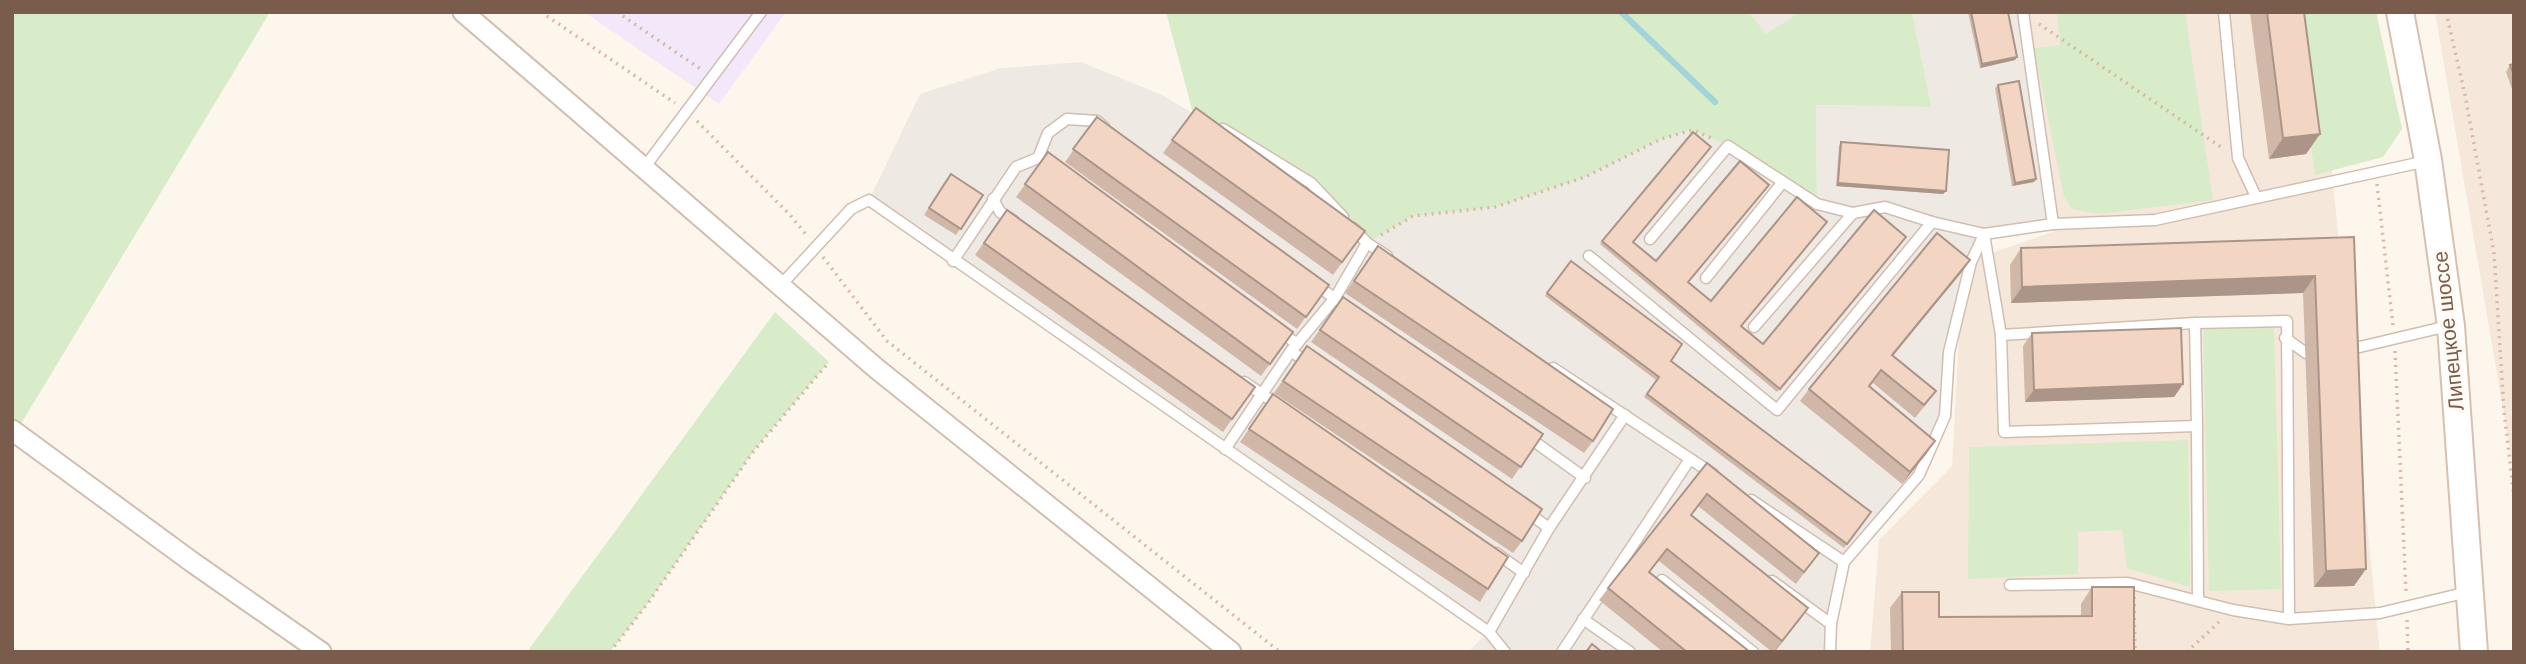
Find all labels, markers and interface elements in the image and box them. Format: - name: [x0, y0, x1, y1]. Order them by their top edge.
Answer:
- street label: Липецкое шоссе: [2428, 250, 2468, 412]

